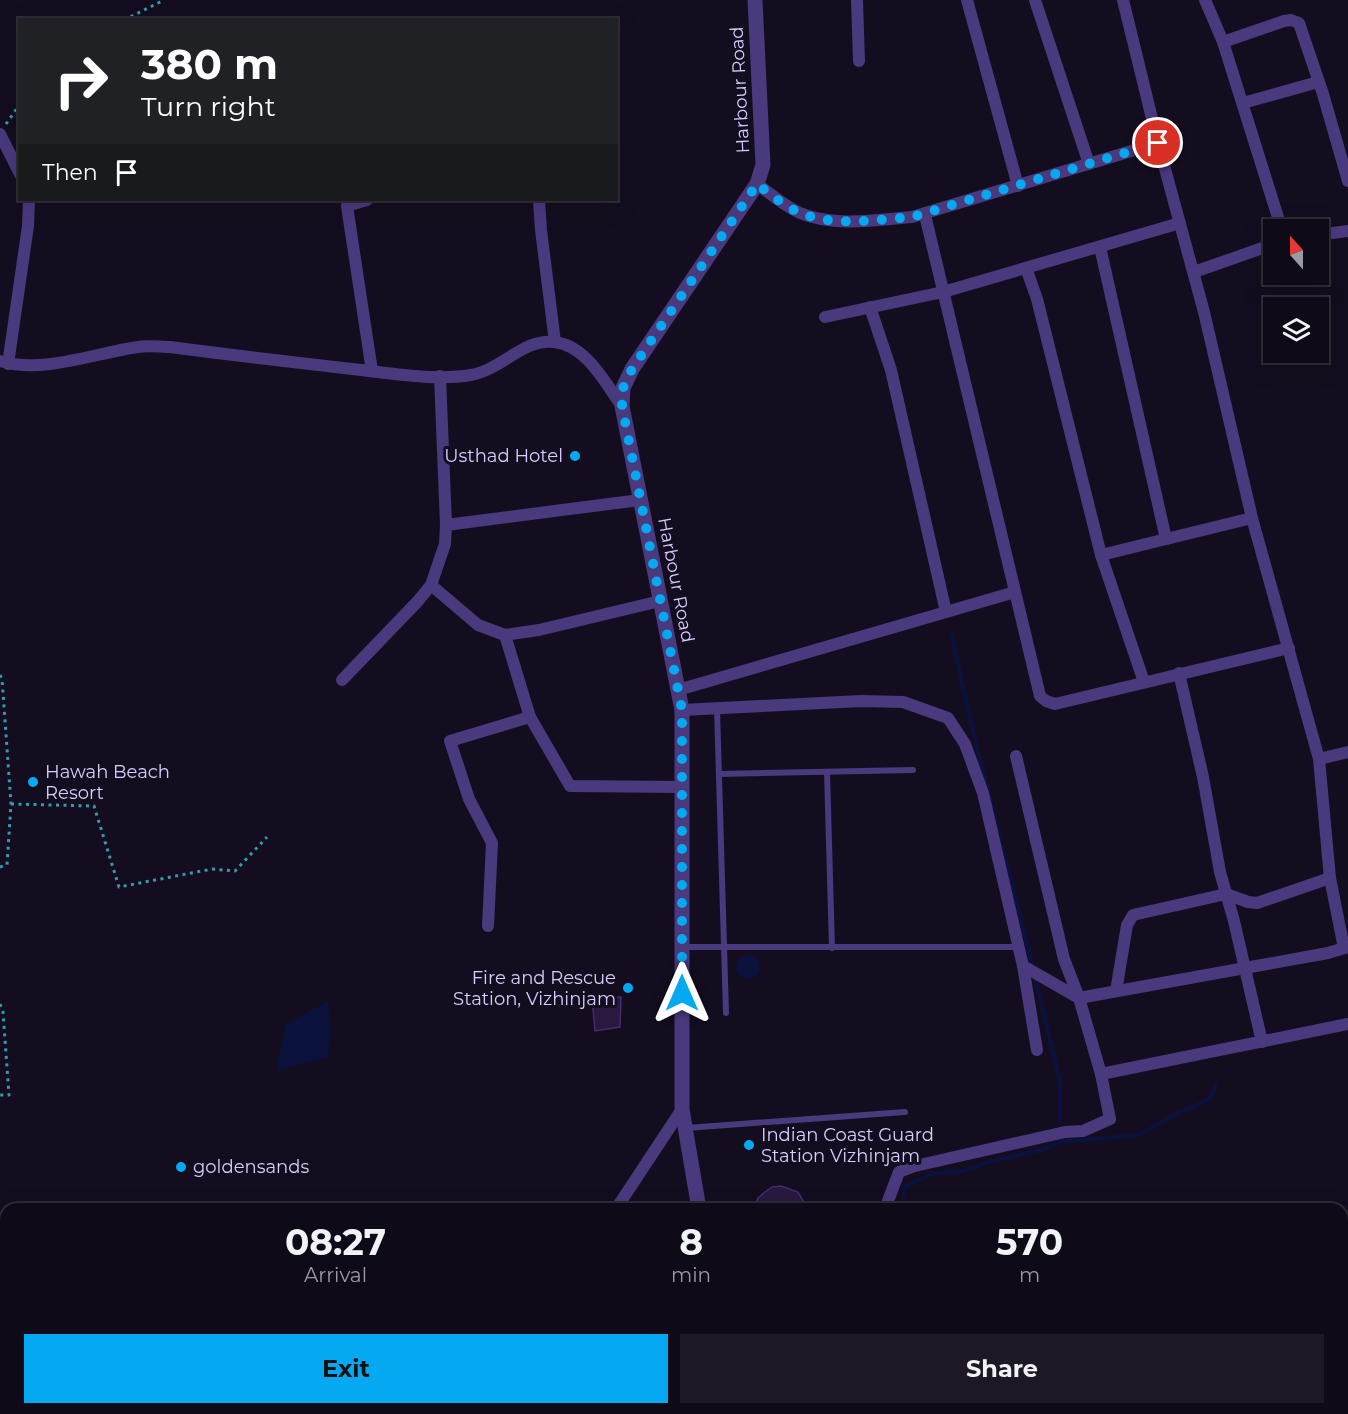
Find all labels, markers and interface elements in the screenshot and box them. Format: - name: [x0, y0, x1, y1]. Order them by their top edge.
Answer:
- street label: Harbour Road: [726, 26, 754, 154]
- text: 380 m: [141, 38, 278, 90]
- icon: right: [42, 42, 120, 120]
- text: Turn right: [141, 90, 276, 123]
- pin: [1132, 117, 1183, 168]
- icon: arrive: [1141, 126, 1174, 159]
- icon: arrive: [110, 156, 143, 189]
- text: Then: [42, 159, 98, 186]
- north arrow: [1263, 219, 1329, 285]
- map controls: [1263, 219, 1329, 363]
- button: layers: [1263, 297, 1329, 363]
- place label: Usthad Hotel: [444, 445, 563, 467]
- marker: Usthad Hotel: [568, 449, 582, 463]
- street label: Harbour Road: [653, 516, 699, 644]
- place label: Hawah Beach Resort: [45, 761, 170, 804]
- marker: Hawah Beach Resort: [26, 775, 40, 789]
- position arrow: [650, 961, 714, 1025]
- place label: Fire and Rescue Station, Vizhinjam: [453, 967, 616, 1010]
- marker: Fire and Rescue Station, Vizhinjam: [621, 981, 635, 995]
- place label: Indian Coast Guard Station Vizhinjam: [761, 1124, 934, 1167]
- marker: Indian Coast Guard Station Vizhinjam: [742, 1138, 756, 1152]
- place label: goldensands: [193, 1156, 309, 1178]
- marker: goldensands: [174, 1160, 188, 1174]
- text: 08:27: [285, 1220, 386, 1264]
- text: 8: [679, 1220, 703, 1264]
- text: 570: [996, 1220, 1063, 1264]
- text: Arrival: [304, 1263, 367, 1287]
- text: min: [671, 1263, 711, 1287]
- text: m: [1019, 1263, 1040, 1287]
- button: Exit: [24, 1334, 668, 1403]
- button: Share: [680, 1334, 1324, 1403]

